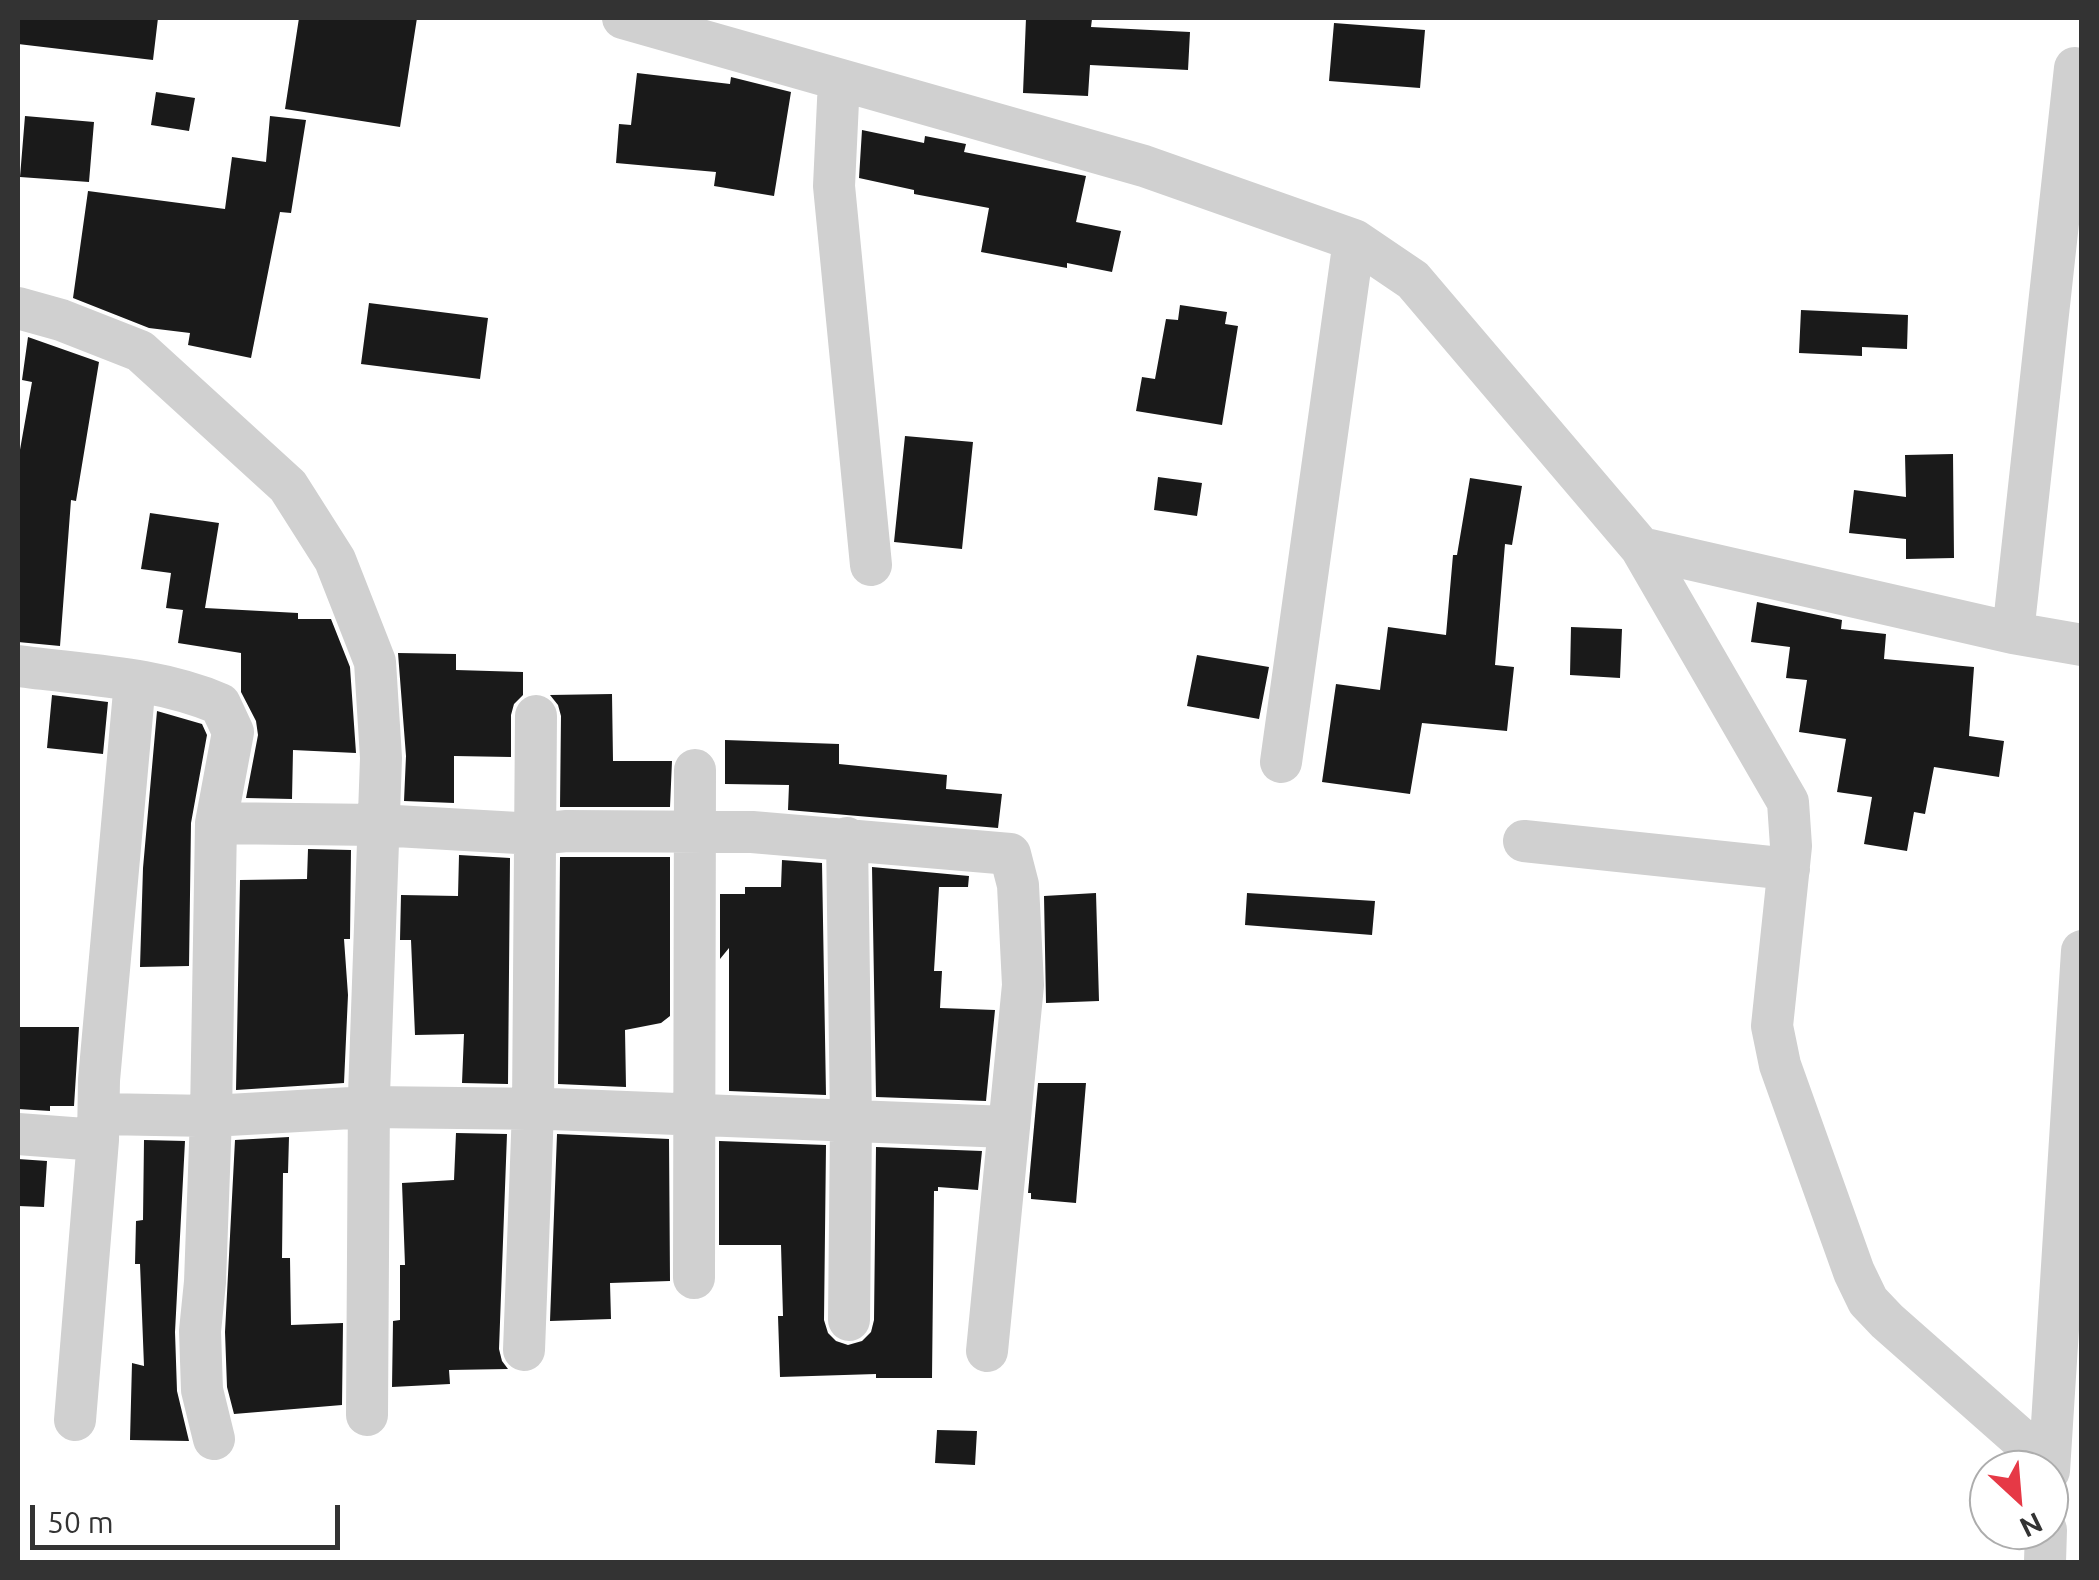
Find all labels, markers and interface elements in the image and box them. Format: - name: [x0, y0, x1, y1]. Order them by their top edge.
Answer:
- north arrow: [1969, 1450, 2069, 1550]
- scale bar: [35, 1485, 345, 1547]
- text: 50 m: [47, 1505, 114, 1539]
- text: N: [2015, 1507, 2048, 1544]

